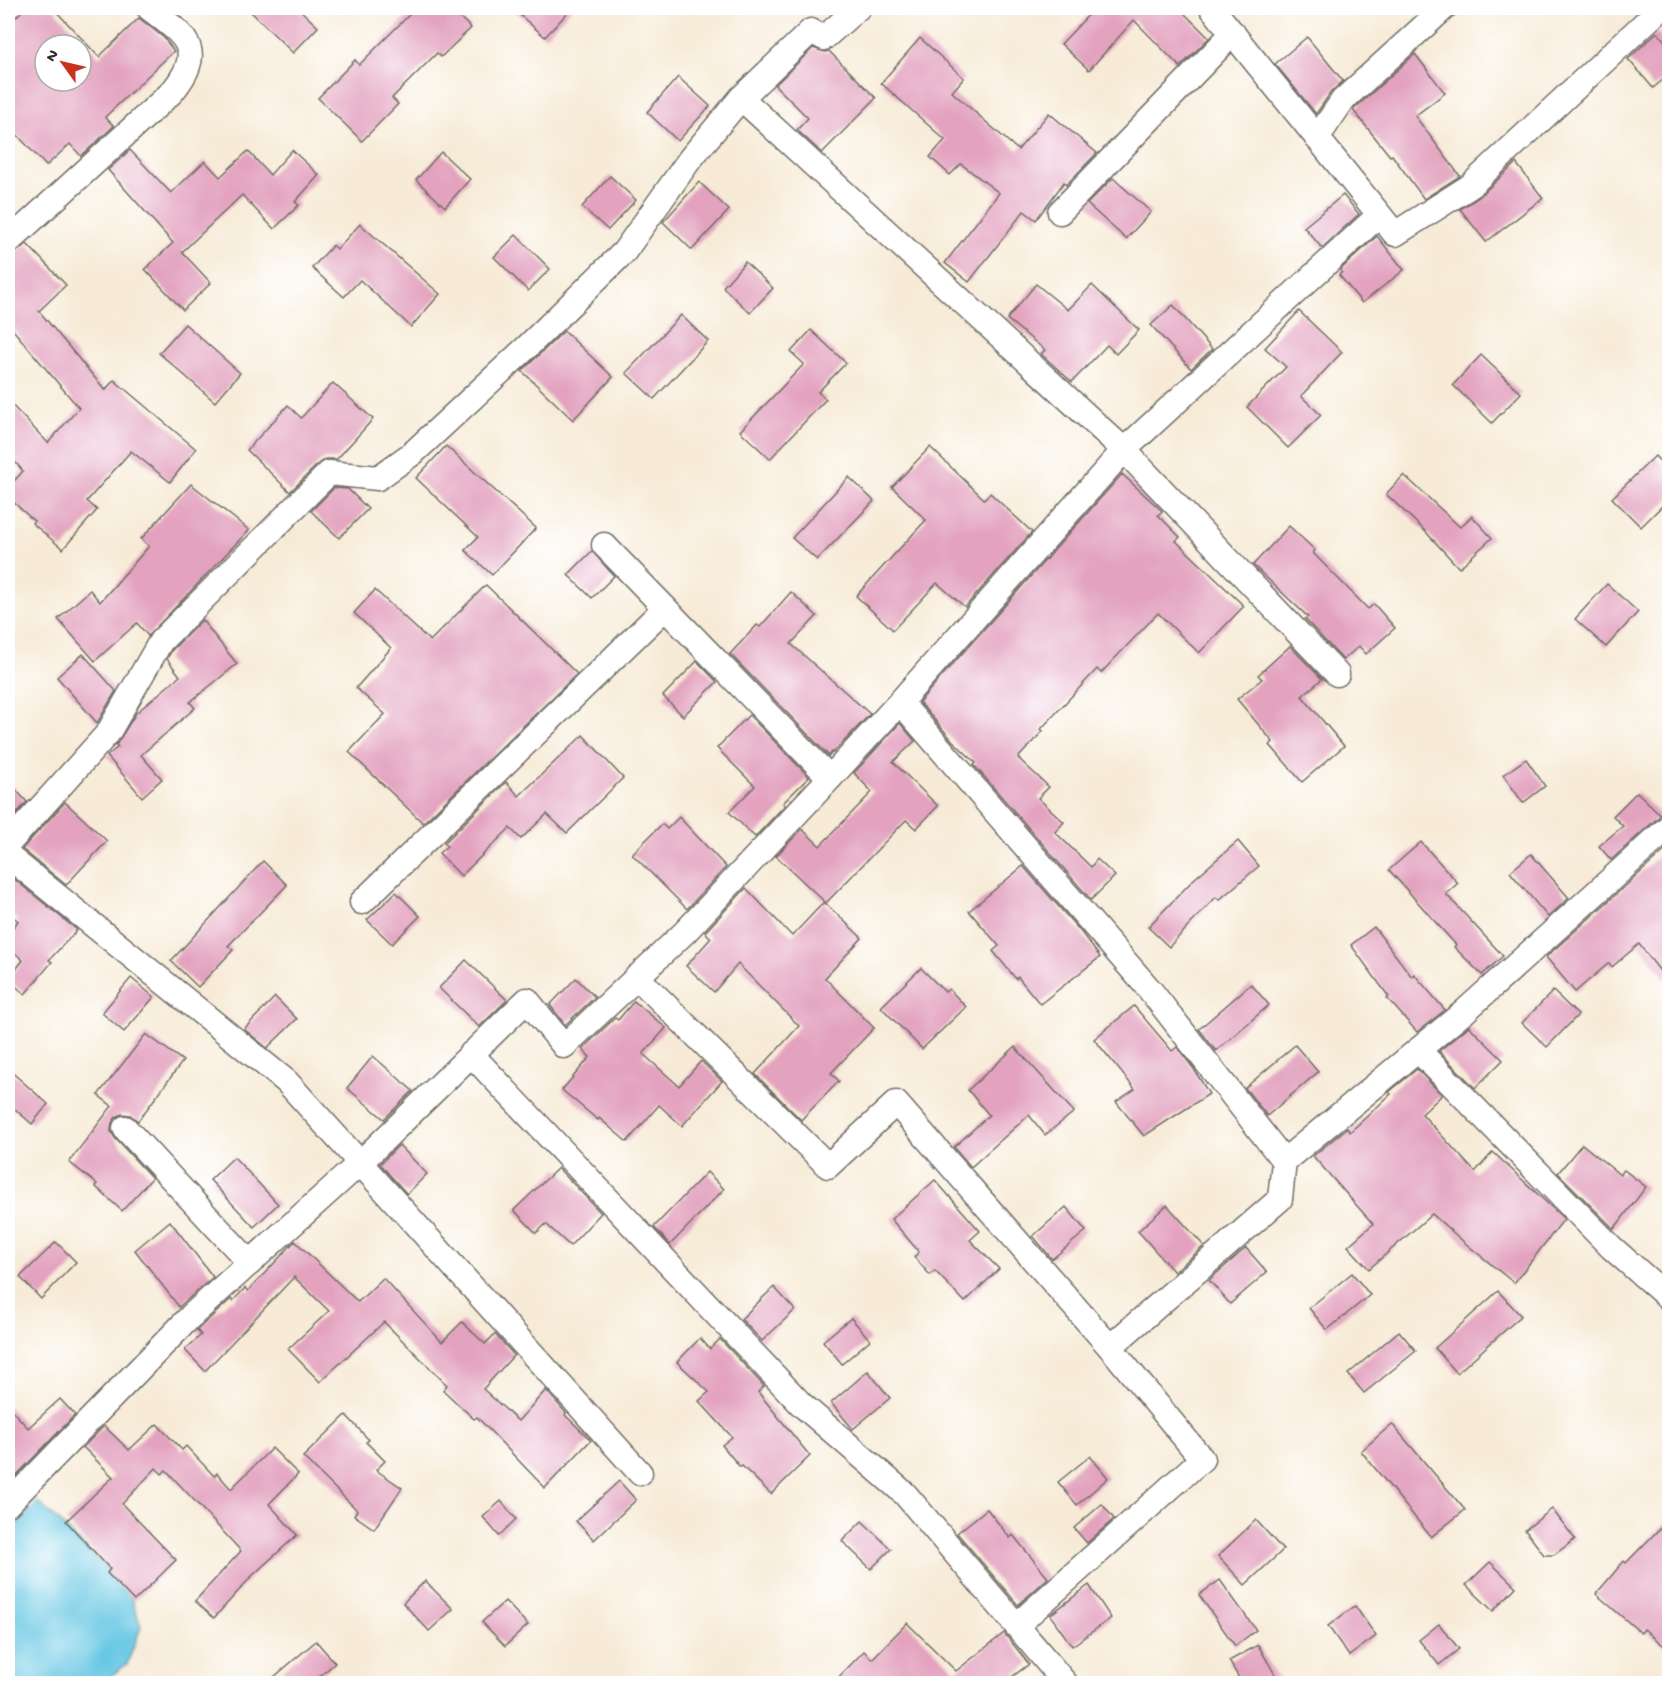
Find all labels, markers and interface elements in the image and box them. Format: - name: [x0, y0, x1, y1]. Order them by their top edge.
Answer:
- north arrow: [33, 33, 93, 93]
- text: N: [43, 46, 65, 66]

